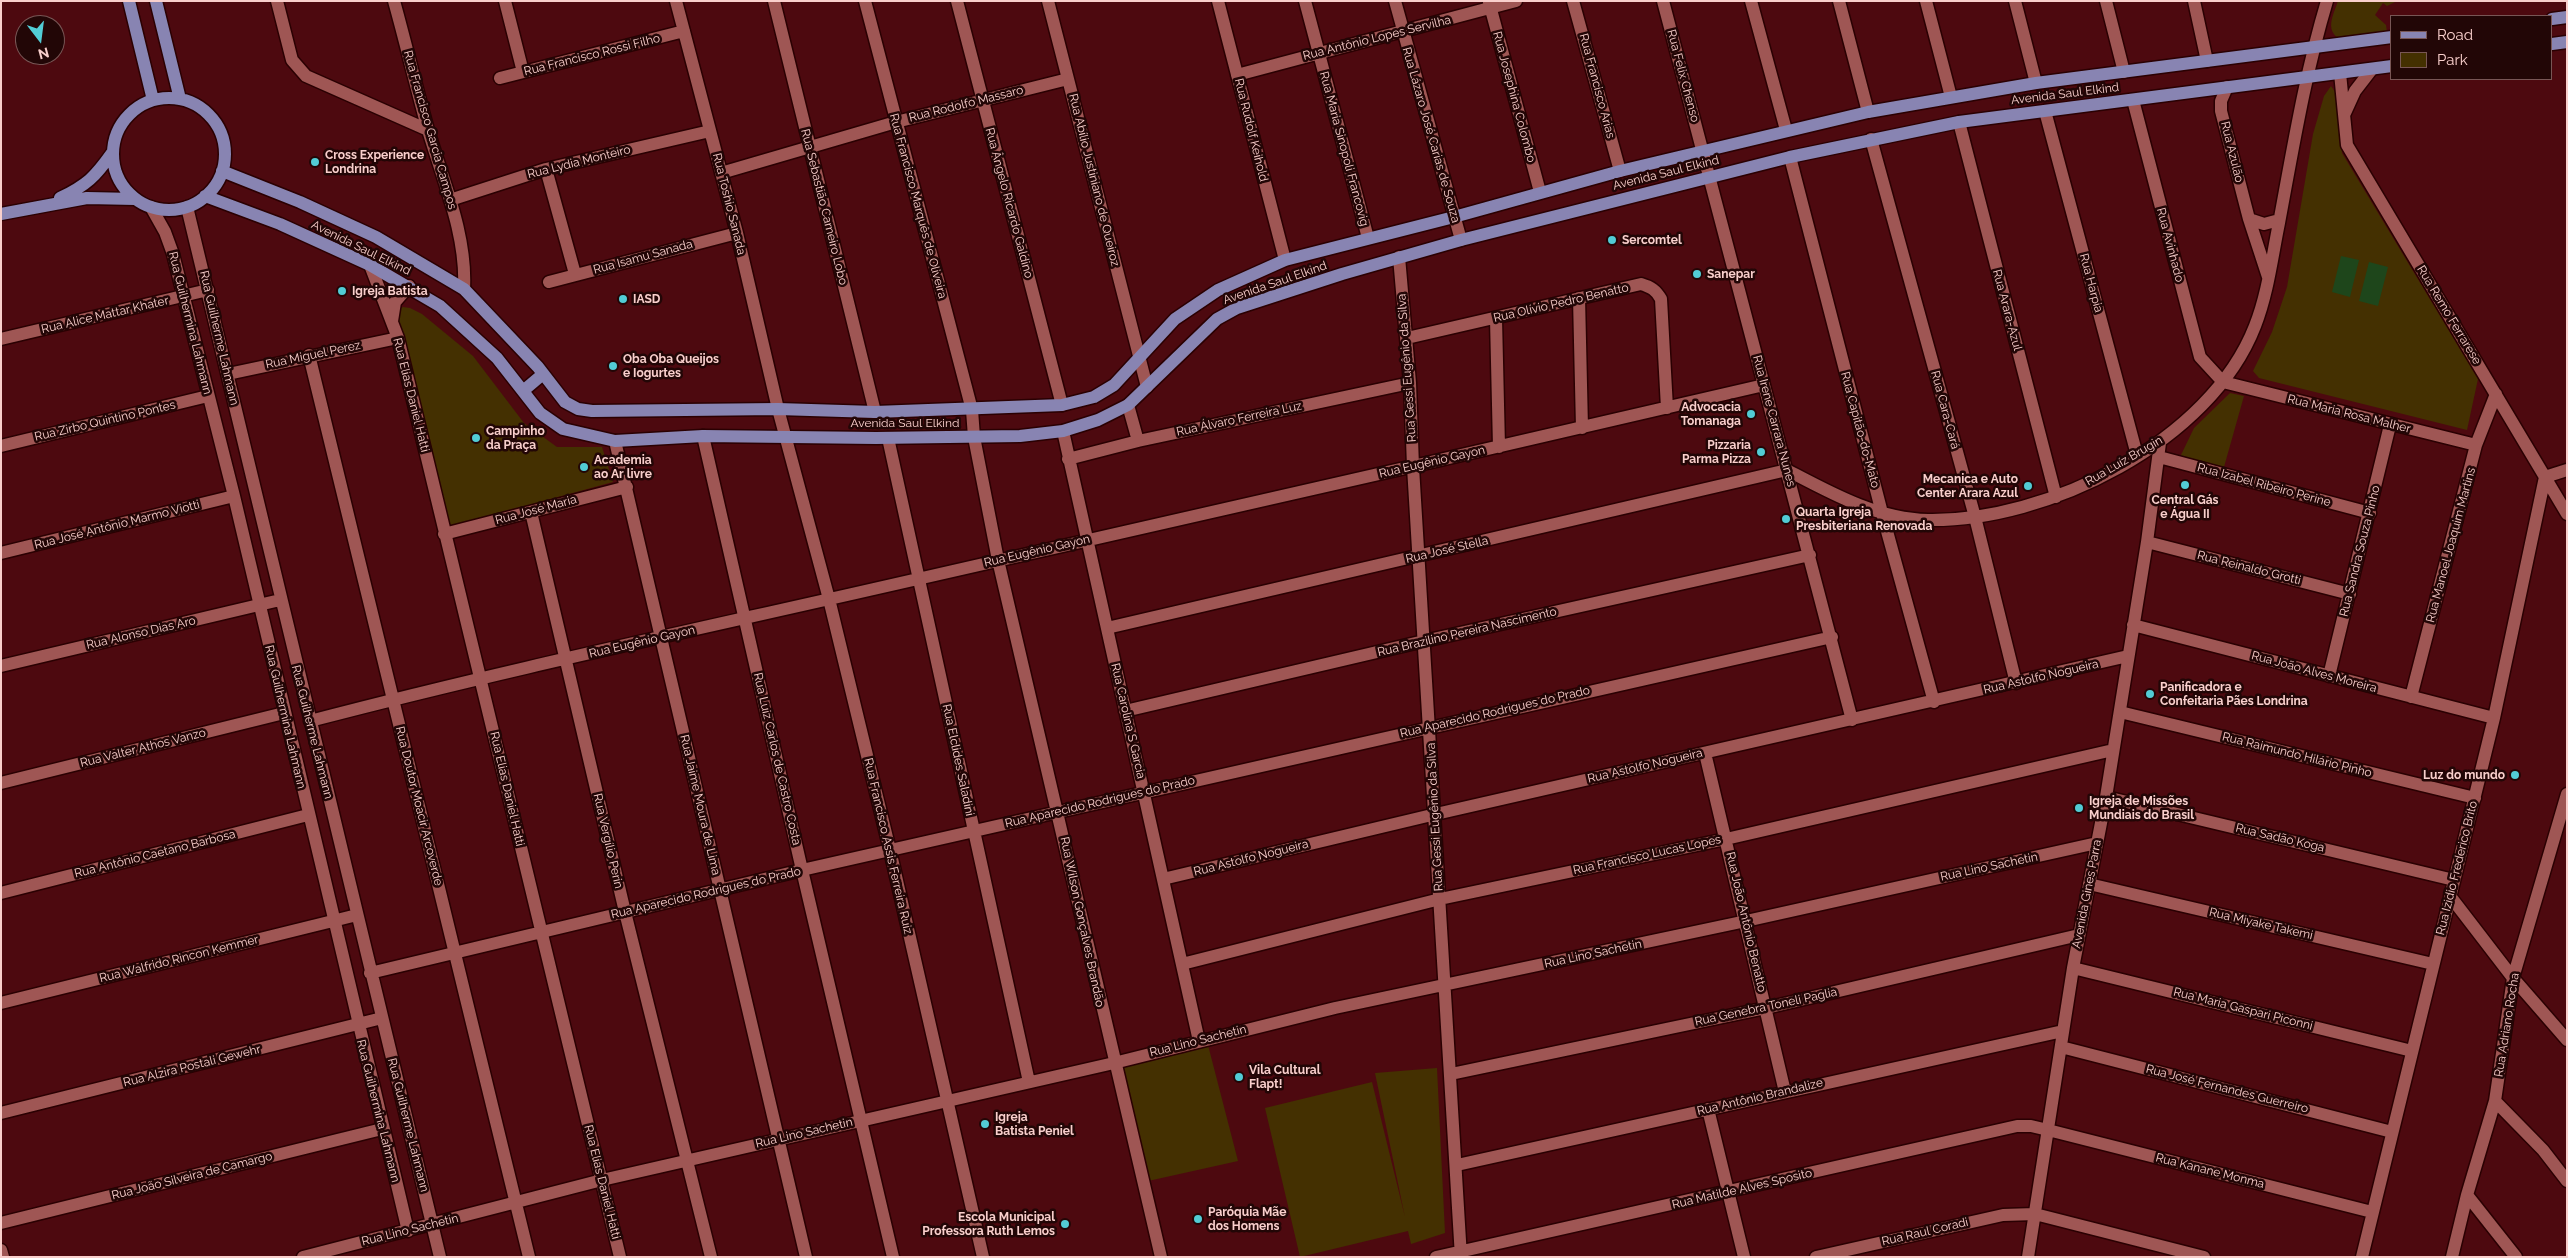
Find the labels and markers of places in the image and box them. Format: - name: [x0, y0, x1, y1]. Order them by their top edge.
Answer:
- place label: Cross Experience Londrina: [325, 148, 424, 176]
- marker: Cross Experience Londrina: [309, 156, 321, 168]
- place label: Sercomtel: [1622, 233, 1682, 247]
- marker: Sercomtel: [1606, 234, 1618, 246]
- place label: Sanepar: [1707, 267, 1755, 281]
- marker: Sanepar: [1691, 268, 1703, 280]
- place label: Igreja Batista: [352, 284, 428, 298]
- marker: Igreja Batista: [336, 285, 348, 297]
- place label: IASD: [633, 292, 660, 306]
- marker: IASD: [617, 293, 629, 305]
- place label: Oba Oba Queijos e Iogurtes: [623, 352, 719, 380]
- marker: Oba Oba Queijos e Iogurtes: [607, 360, 619, 372]
- place label: Advocacia Tomanaga: [1681, 400, 1741, 428]
- marker: Advocacia Tomanaga: [1745, 408, 1757, 420]
- place label: Campinho da Praça: [486, 424, 545, 452]
- marker: Campinho da Praça: [470, 432, 482, 444]
- place label: Pizzaria Parma Pizza: [1682, 438, 1751, 466]
- marker: Pizzaria Parma Pizza: [1755, 446, 1767, 458]
- place label: Academia ao Ar livre: [594, 453, 652, 481]
- marker: Academia ao Ar livre: [578, 461, 590, 473]
- place label: Mecanica e Auto Center Arara Azul: [1917, 472, 2018, 500]
- marker: Central Gás e Água II: [2179, 479, 2191, 491]
- marker: Mecanica e Auto Center Arara Azul: [2022, 480, 2034, 492]
- place label: Central Gás e Água II: [2152, 493, 2218, 521]
- place label: Quarta Igreja Presbiteriana Renovada: [1796, 505, 1932, 533]
- marker: Quarta Igreja Presbiteriana Renovada: [1780, 513, 1792, 525]
- place label: Panificadora e Confeitaria Pães Londrina: [2160, 680, 2308, 708]
- marker: Panificadora e Confeitaria Pães Londrina: [2144, 688, 2156, 700]
- place label: Luz do mundo: [2423, 768, 2505, 782]
- marker: Luz do mundo: [2509, 769, 2521, 781]
- place label: Igreja de Missões Mundiais do Brasil: [2089, 794, 2194, 822]
- marker: Igreja de Missões Mundiais do Brasil: [2073, 802, 2085, 814]
- place label: Vila Cultural Flapt!: [1249, 1063, 1320, 1091]
- marker: Vila Cultural Flapt!: [1233, 1071, 1245, 1083]
- place label: Igreja Batista Peniel: [995, 1110, 1074, 1138]
- marker: Igreja Batista Peniel: [979, 1118, 991, 1130]
- place label: Paróquia Mãe dos Homens: [1208, 1205, 1286, 1233]
- place label: Escola Municipal Professora Ruth Lemos: [922, 1210, 1055, 1238]
- marker: Paróquia Mãe dos Homens: [1192, 1213, 1204, 1225]
- marker: Escola Municipal Professora Ruth Lemos: [1059, 1218, 1071, 1230]

